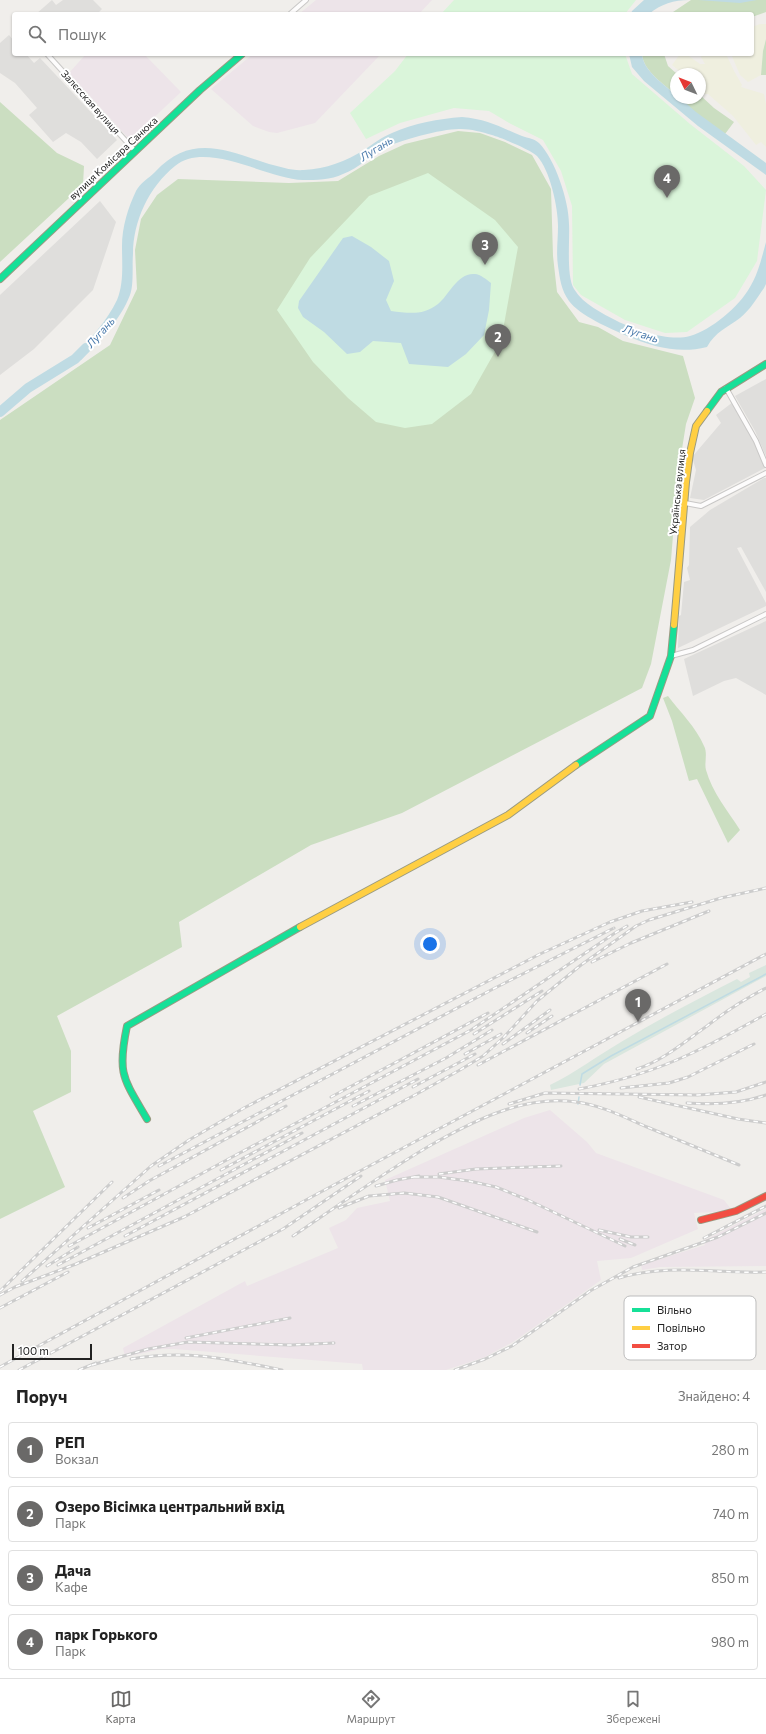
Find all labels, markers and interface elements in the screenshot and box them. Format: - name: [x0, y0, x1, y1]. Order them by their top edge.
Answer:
- search box: [12, 12, 754, 56]
- icon: search: [26, 23, 48, 45]
- text: Пошук: [58, 25, 106, 43]
- street label: Залєсская вулиця: [59, 68, 123, 136]
- north arrow: [670, 68, 706, 104]
- street label: вулиця Комісара Санюка: [66, 114, 160, 202]
- water label: Лугань: [356, 133, 395, 164]
- pin: 4: [654, 165, 680, 198]
- pin: 3: [472, 232, 498, 265]
- water label: Лугань: [82, 314, 117, 351]
- water label: Лугань: [621, 321, 661, 345]
- pin: 2: [485, 324, 511, 357]
- street label: Українська вулиця: [667, 449, 687, 535]
- your location: [420, 934, 440, 954]
- pin: 1: [625, 989, 651, 1022]
- legend: [624, 1296, 756, 1360]
- text: Вільно: [657, 1303, 692, 1316]
- text: Повільно: [657, 1321, 706, 1334]
- text: Затор: [657, 1339, 687, 1352]
- scale bar: [12, 1342, 92, 1361]
- text: 100 m: [18, 1344, 49, 1357]
- text: Поруч: [16, 1386, 67, 1407]
- text: Знайдено: 4: [678, 1388, 750, 1404]
- text: РЕП: [55, 1433, 85, 1451]
- text: 1: [27, 1442, 33, 1458]
- text: 280 m: [712, 1442, 749, 1458]
- text: Вокзал: [55, 1451, 99, 1467]
- text: Озеро Вісімка центральний вхід: [55, 1497, 285, 1515]
- text: 2: [26, 1506, 34, 1522]
- text: 740 m: [713, 1506, 749, 1522]
- text: Парк: [55, 1515, 86, 1531]
- text: Дача: [55, 1561, 91, 1579]
- text: 3: [26, 1570, 34, 1586]
- text: 850 m: [711, 1570, 749, 1586]
- text: Кафе: [55, 1579, 88, 1595]
- text: парк Горького: [55, 1625, 158, 1643]
- text: 4: [26, 1634, 34, 1650]
- text: 980 m: [711, 1634, 749, 1650]
- text: Парк: [55, 1643, 86, 1659]
- tab: Карта: [105, 1688, 136, 1725]
- tab: Маршрут: [347, 1688, 395, 1725]
- tab: Збережені: [606, 1688, 661, 1725]

